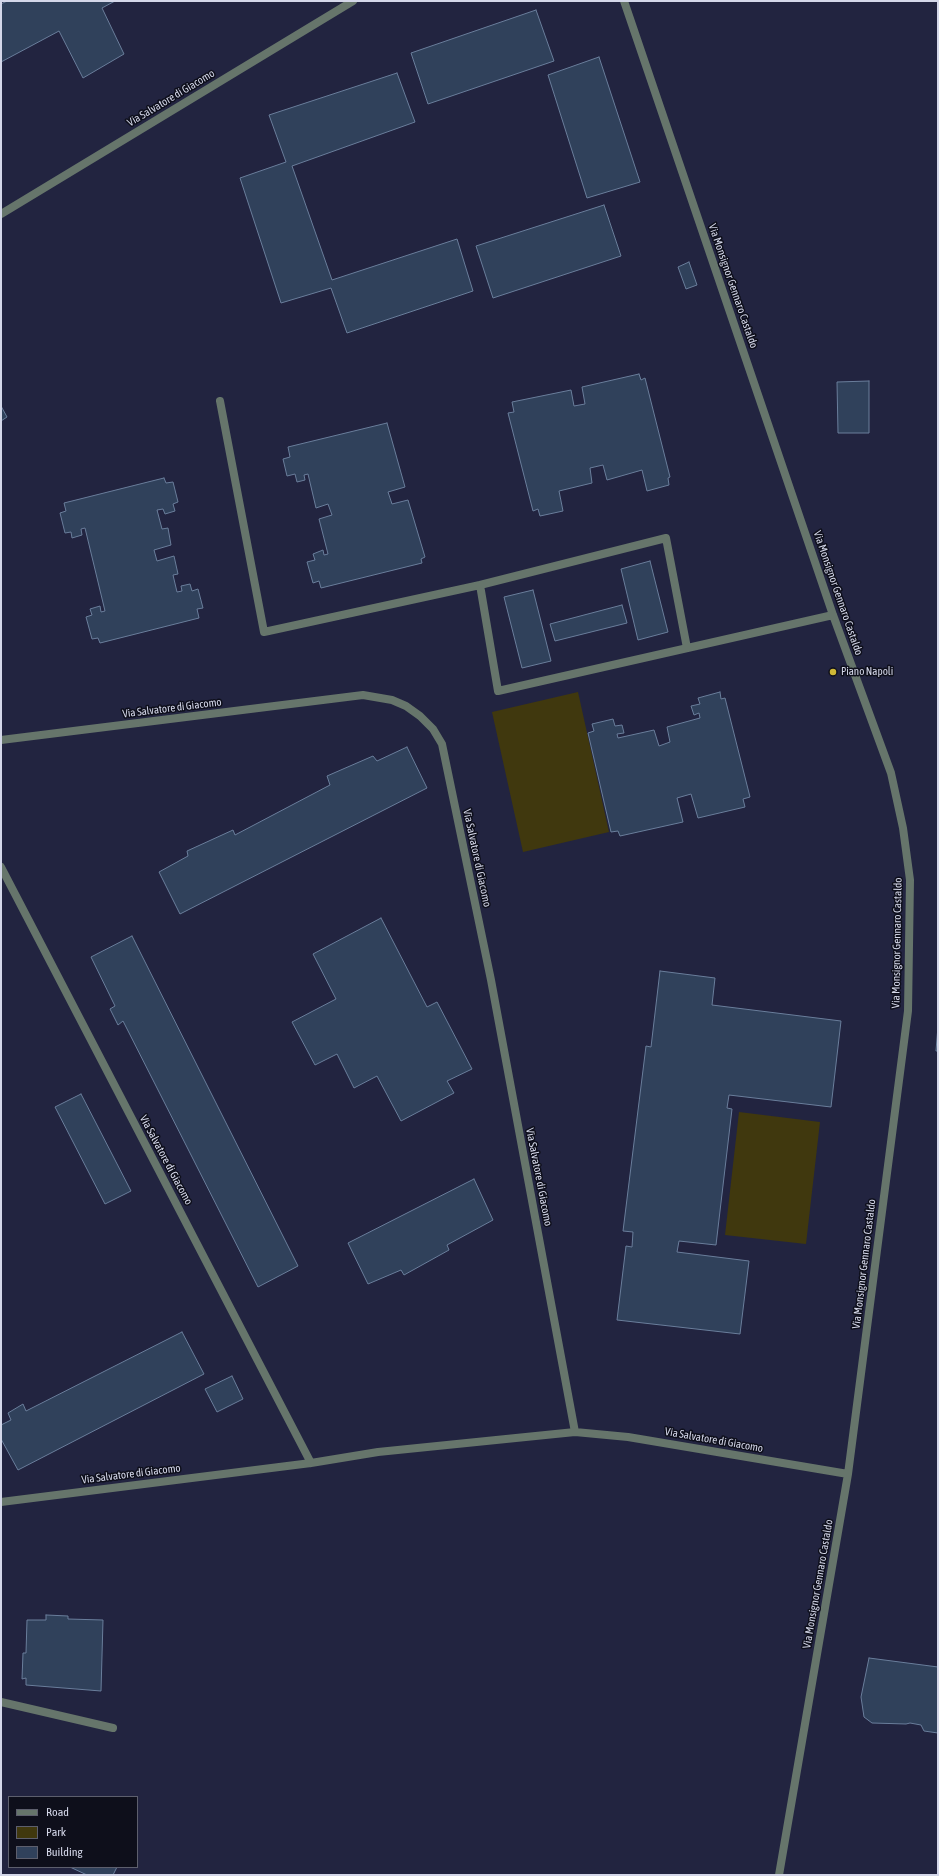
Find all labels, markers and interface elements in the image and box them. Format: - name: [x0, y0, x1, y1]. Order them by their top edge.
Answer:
- street label: Via Salvatore di Giacomo: [125, 67, 217, 129]
- street label: Via Monsignor Gennaro Castaldo: [705, 222, 761, 350]
- street label: Via Monsignor Gennaro Castaldo: [810, 529, 866, 657]
- place label: Piano Napoli: [841, 665, 893, 679]
- marker: Piano Napoli: [828, 667, 838, 677]
- street label: Via Salvatore di Giacomo: [122, 695, 222, 721]
- street label: Via Salvatore di Giacomo: [460, 808, 494, 908]
- street label: Via Monsignor Gennaro Castaldo: [889, 878, 905, 1008]
- street label: Via Salvatore di Giacomo: [137, 1113, 195, 1207]
- street label: Via Salvatore di Giacomo: [523, 1127, 555, 1227]
- street label: Via Monsignor Gennaro Castaldo: [849, 1198, 879, 1330]
- street label: Via Salvatore di Giacomo: [664, 1425, 764, 1455]
- street label: Via Salvatore di Giacomo: [81, 1461, 181, 1487]
- street label: Via Monsignor Gennaro Castaldo: [800, 1518, 836, 1650]
- legend: [8, 1796, 138, 1868]
- text: Road: [46, 1805, 69, 1819]
- text: Park: [46, 1825, 66, 1839]
- text: Building: [46, 1845, 83, 1859]

